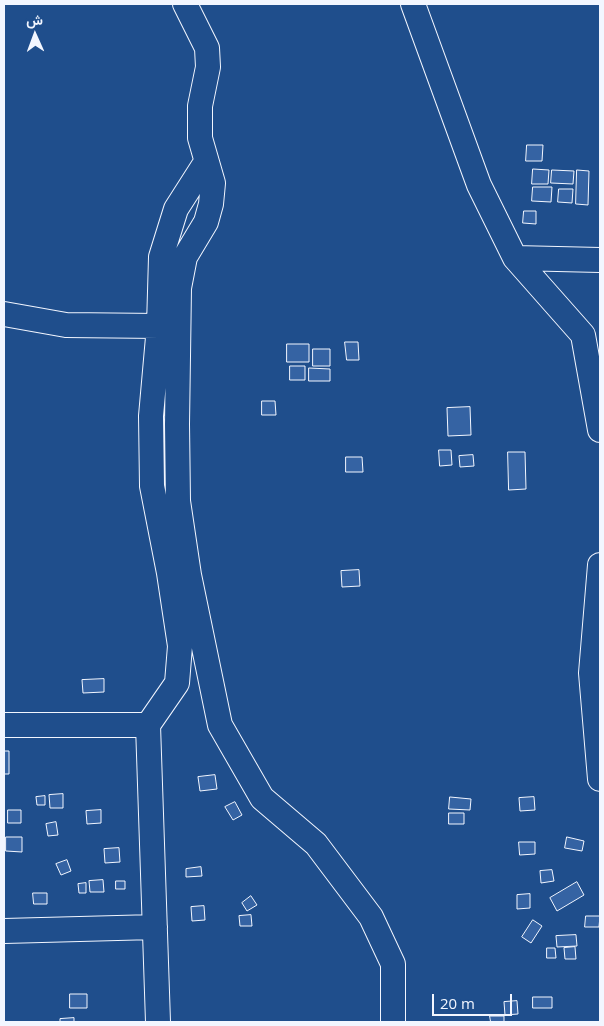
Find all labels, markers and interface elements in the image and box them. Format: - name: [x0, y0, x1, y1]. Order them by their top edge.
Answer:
- north arrow: [10, 10, 60, 60]
- text: ش: [26, 10, 43, 29]
- scale bar: [434, 984, 514, 1016]
- text: 20 m: [440, 993, 475, 1013]

